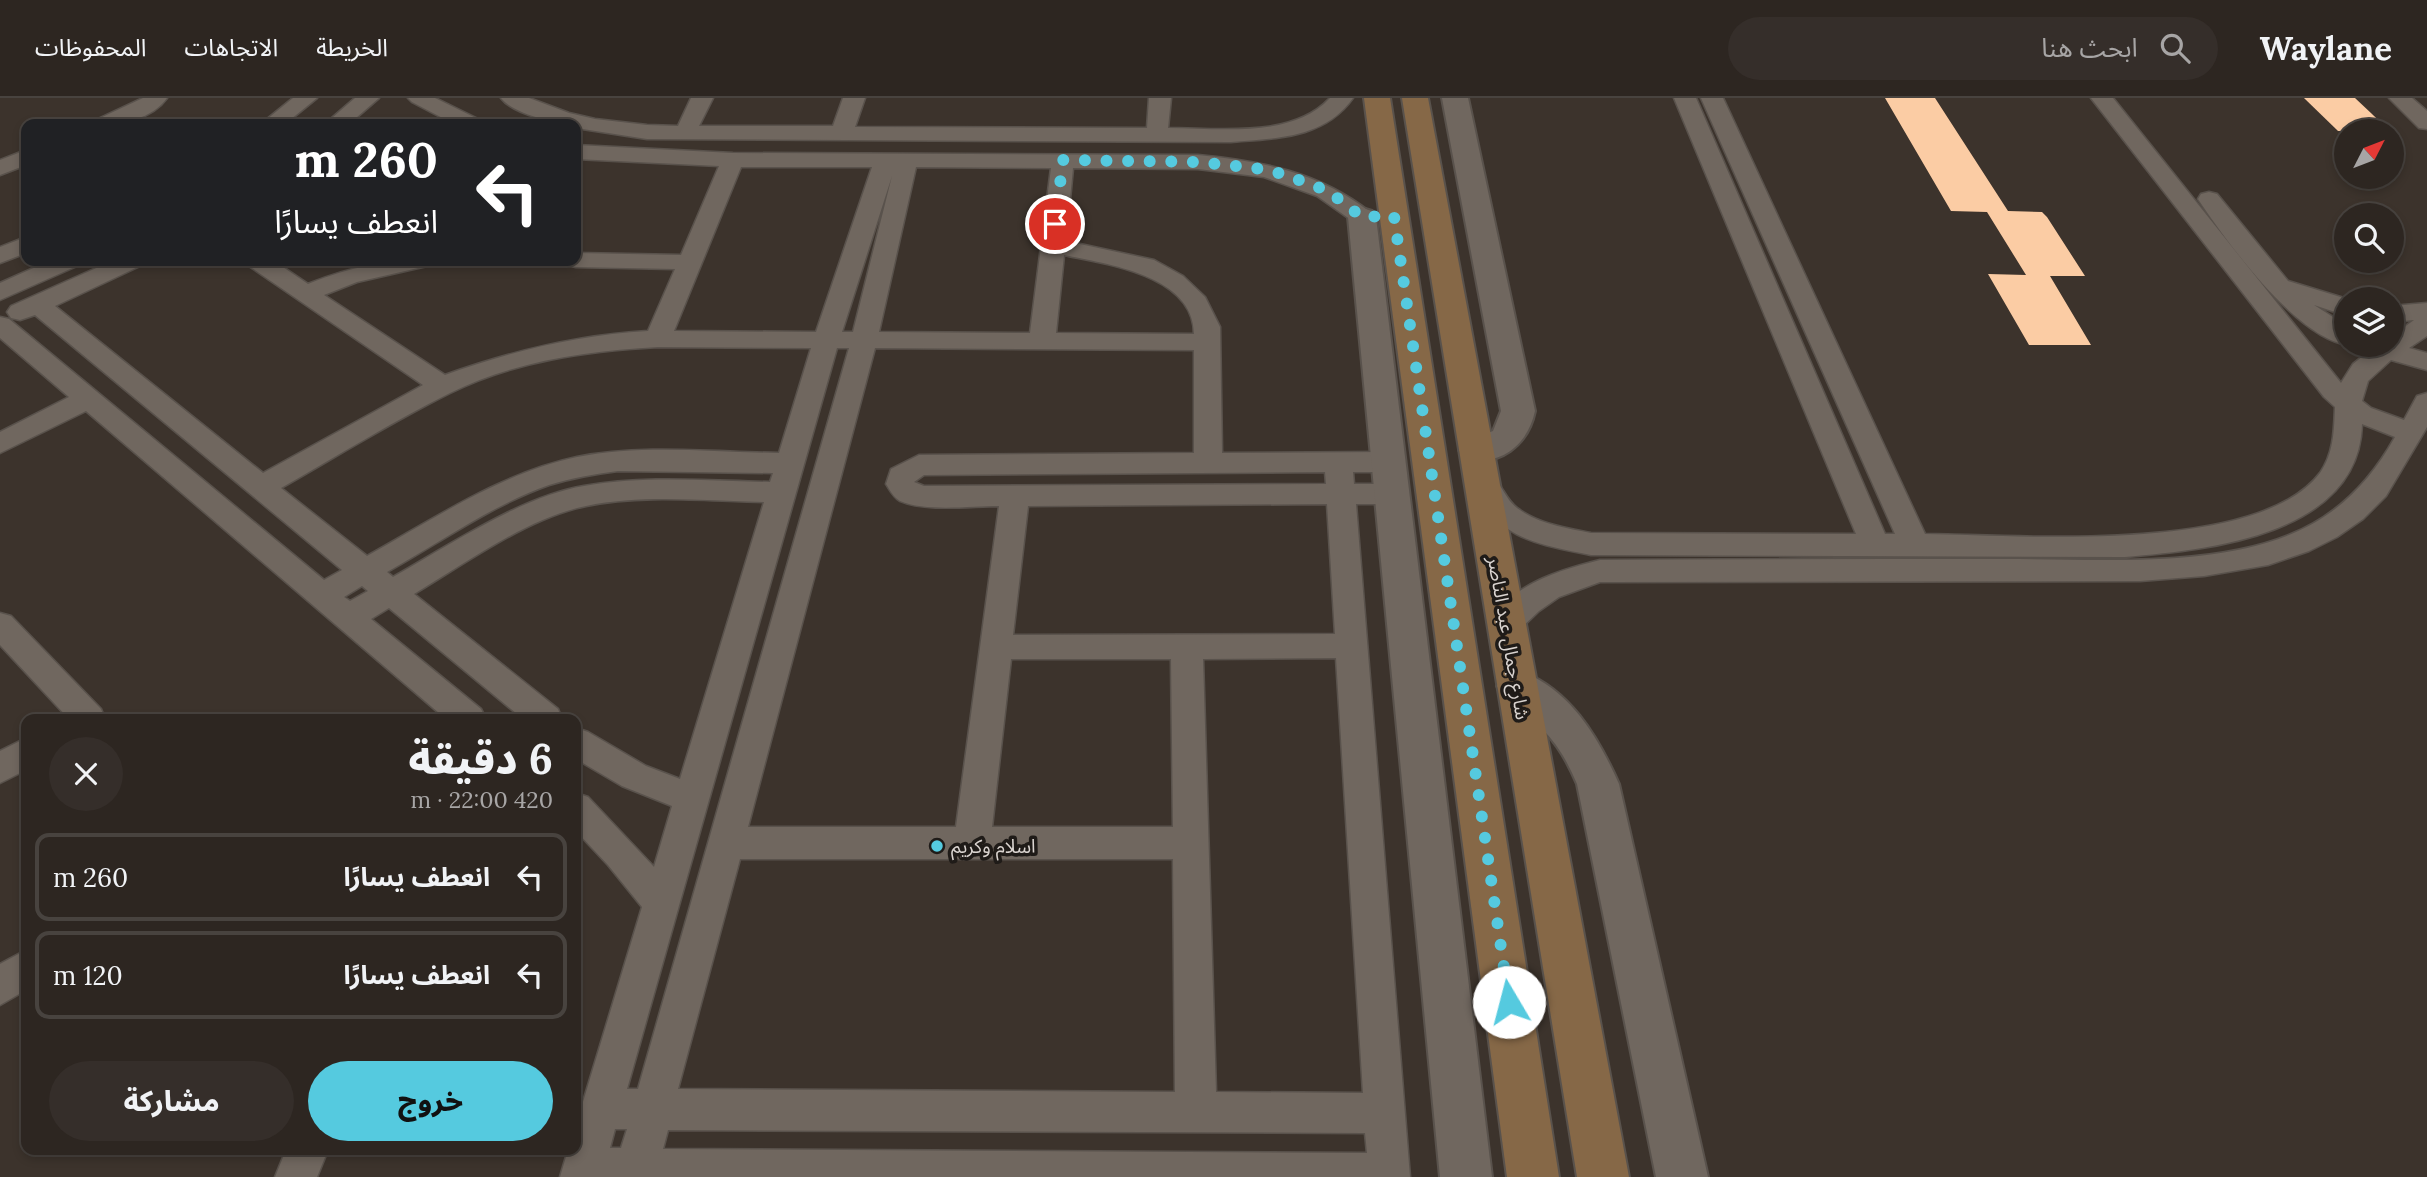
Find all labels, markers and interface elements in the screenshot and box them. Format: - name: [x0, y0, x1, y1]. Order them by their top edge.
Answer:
- search box: [1728, 17, 2218, 80]
- text: Waylane: [2260, 27, 2392, 69]
- icon: search: [2156, 29, 2194, 67]
- text: ابحث هنا: [2041, 31, 2138, 64]
- text: المحفوظات: [35, 32, 146, 63]
- text: الاتجاهات: [184, 32, 278, 63]
- text: الخريطة: [316, 32, 388, 63]
- north arrow: [2334, 119, 2404, 189]
- map controls: [2334, 119, 2404, 357]
- text: 260 m: [295, 128, 438, 190]
- icon: left: [462, 147, 553, 238]
- pin: [1025, 194, 1085, 254]
- text: انعطف يسارًا: [274, 201, 438, 242]
- button: search: [2334, 203, 2404, 273]
- icon: arrive: [1036, 205, 1074, 243]
- button: layers: [2334, 287, 2404, 357]
- street label: شارع جمال عبد الناصر: [1481, 554, 1535, 722]
- text: 6 دقيقة: [408, 732, 553, 786]
- button: close: [49, 737, 123, 811]
- text: 420 m · 22:00: [410, 785, 553, 814]
- place label: اسلام وكريم: [951, 834, 1036, 861]
- marker: اسلام وكريم: [929, 838, 945, 854]
- icon: left: [511, 858, 549, 896]
- text: انعطف يسارًا: [343, 860, 490, 893]
- text: 260 m: [53, 861, 128, 894]
- icon: left: [511, 956, 549, 994]
- text: انعطف يسارًا: [343, 958, 490, 991]
- text: 120 m: [53, 959, 123, 992]
- position arrow: [1472, 965, 1546, 1039]
- button: مشاركة: [49, 1061, 294, 1141]
- button: خروج: [308, 1061, 553, 1141]

